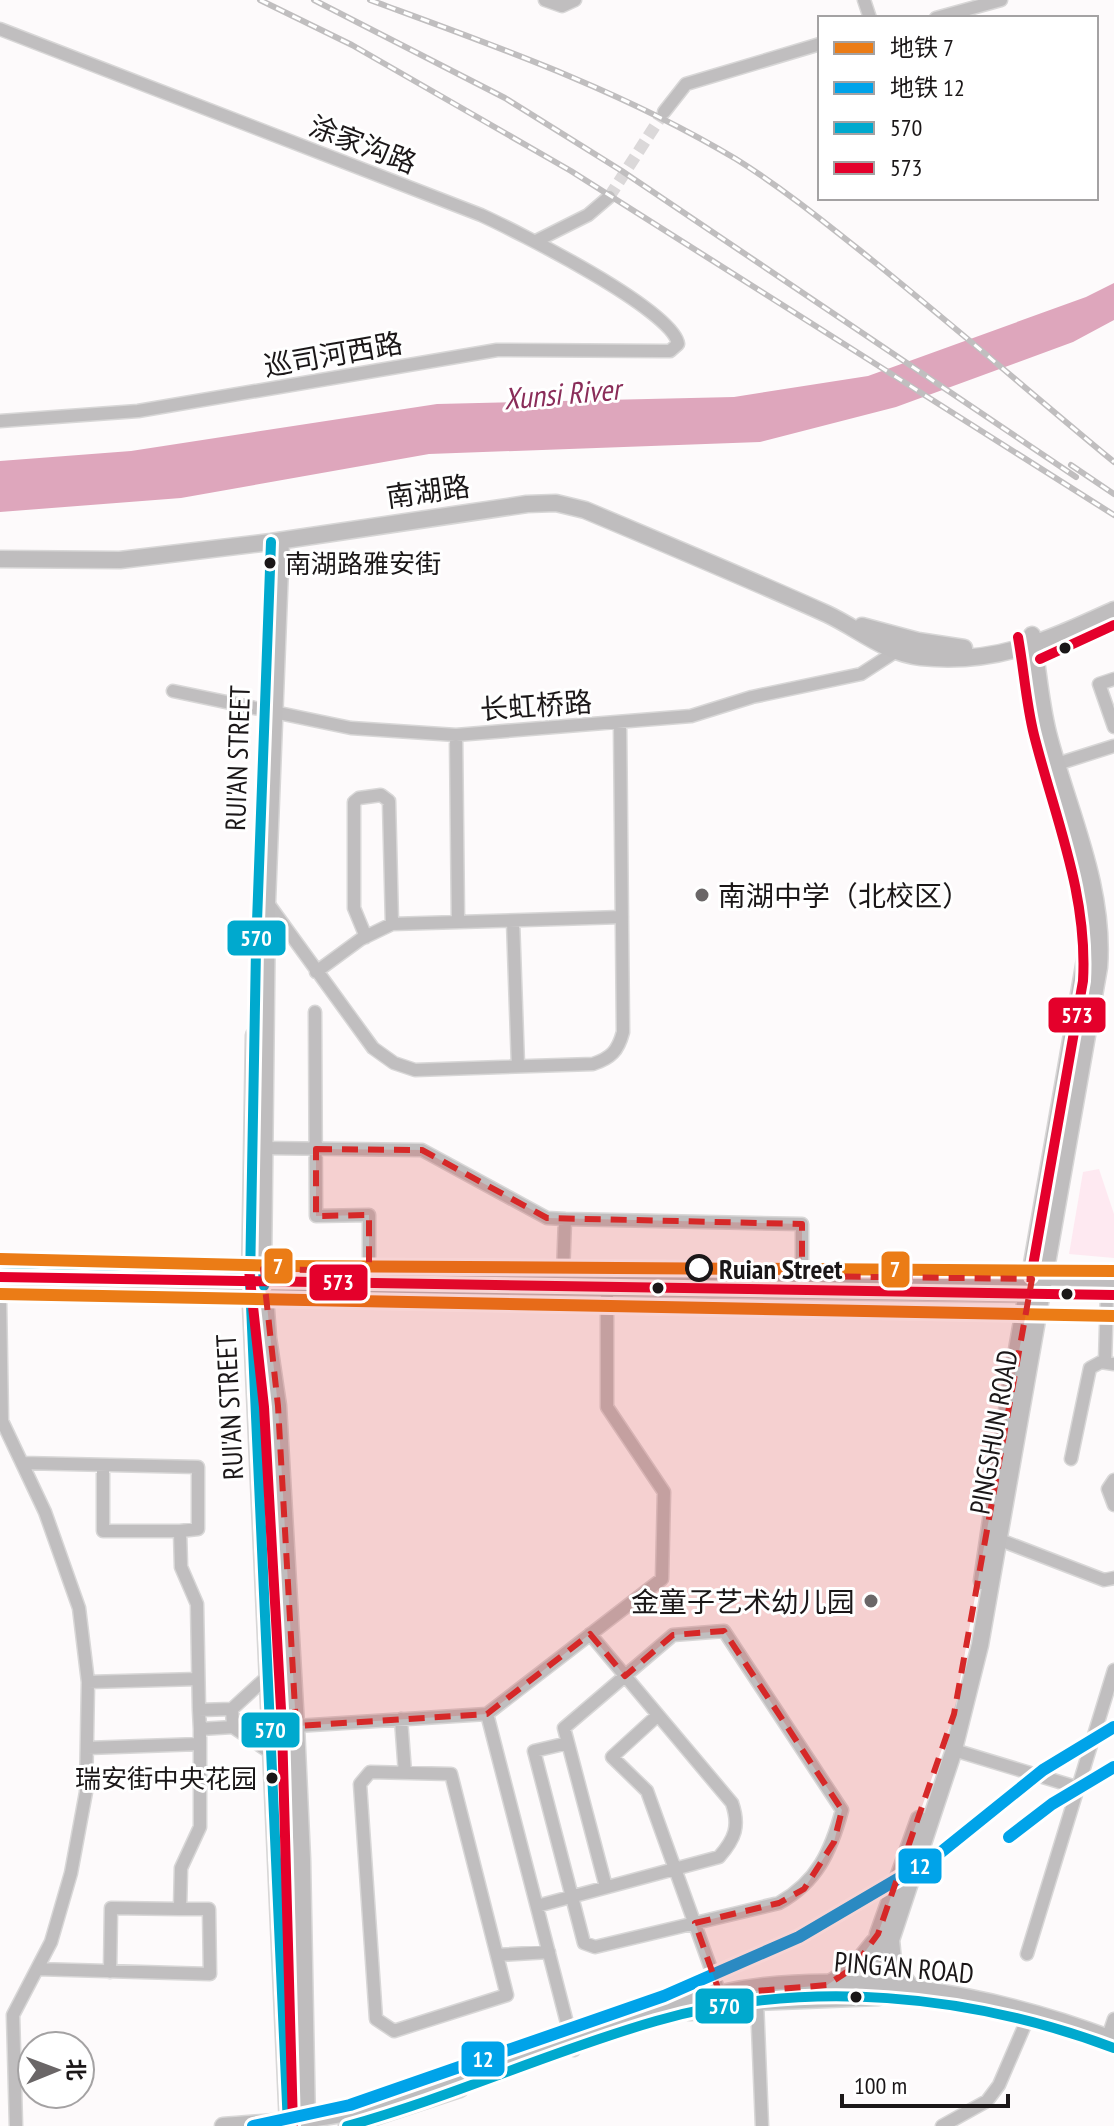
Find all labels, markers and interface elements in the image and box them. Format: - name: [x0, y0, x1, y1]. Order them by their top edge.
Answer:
- legend: [818, 16, 1098, 200]
- text: 地铁 7: [890, 32, 954, 63]
- text: 地铁 12: [890, 72, 965, 103]
- street label: 涂家沟路: [304, 107, 422, 181]
- text: 570: [890, 112, 922, 143]
- text: 573: [890, 152, 922, 183]
- street label: 巡司河西路: [261, 324, 405, 384]
- water label: Xunsi River: [502, 368, 626, 418]
- street label: 南湖路: [384, 467, 472, 515]
- place label: 南湖路雅安街: [285, 547, 441, 580]
- marker: 南湖路雅安街: [262, 555, 278, 571]
- unlabelled marker: [1057, 640, 1073, 656]
- street label: 长虹桥路: [479, 683, 593, 727]
- street label: RUI'AN STREET: [216, 684, 258, 831]
- place label: 南湖中学（北校区）: [718, 877, 970, 914]
- marker: 南湖中学（北校区）: [693, 886, 711, 904]
- line badge: 570: [226, 919, 287, 957]
- text: 570: [240, 924, 272, 952]
- line badge: 573: [1047, 996, 1107, 1034]
- text: 573: [1061, 1001, 1093, 1029]
- line badge: 7: [263, 1247, 294, 1285]
- place label: Ruian Street: [719, 1250, 843, 1287]
- line badge: 7: [880, 1250, 911, 1289]
- text: 7: [273, 1252, 283, 1280]
- marker: Ruian Street: [686, 1255, 712, 1281]
- text: 7: [890, 1255, 900, 1283]
- line badge: 573: [308, 1263, 369, 1302]
- text: 573: [322, 1268, 354, 1296]
- unlabelled marker: [650, 1280, 666, 1296]
- unlabelled marker: [1059, 1286, 1075, 1302]
- street label: RUI'AN STREET: [207, 1333, 251, 1481]
- street label: PINGSHUN ROAD: [960, 1347, 1026, 1517]
- place label: 金童子艺术幼儿园: [631, 1583, 855, 1620]
- marker: 金童子艺术幼儿园: [862, 1592, 880, 1610]
- line badge: 570: [240, 1711, 301, 1749]
- text: 570: [254, 1716, 286, 1744]
- place label: 瑞安街中央花园: [75, 1762, 257, 1795]
- marker: 瑞安街中央花园: [264, 1770, 280, 1786]
- line badge: 12: [897, 1847, 943, 1885]
- text: 12: [909, 1852, 931, 1880]
- street label: PING'AN ROAD: [833, 1942, 975, 1992]
- line badge: 570: [694, 1987, 755, 2025]
- unlabelled marker: [848, 1989, 864, 2005]
- text: 570: [708, 1992, 740, 2020]
- north arrow: [16, 2030, 96, 2110]
- line badge: 12: [460, 2040, 506, 2078]
- text: 12: [472, 2045, 494, 2073]
- text: 北: [62, 2058, 90, 2081]
- scale bar: [842, 2058, 1008, 2108]
- text: 100 m: [854, 2070, 907, 2101]

